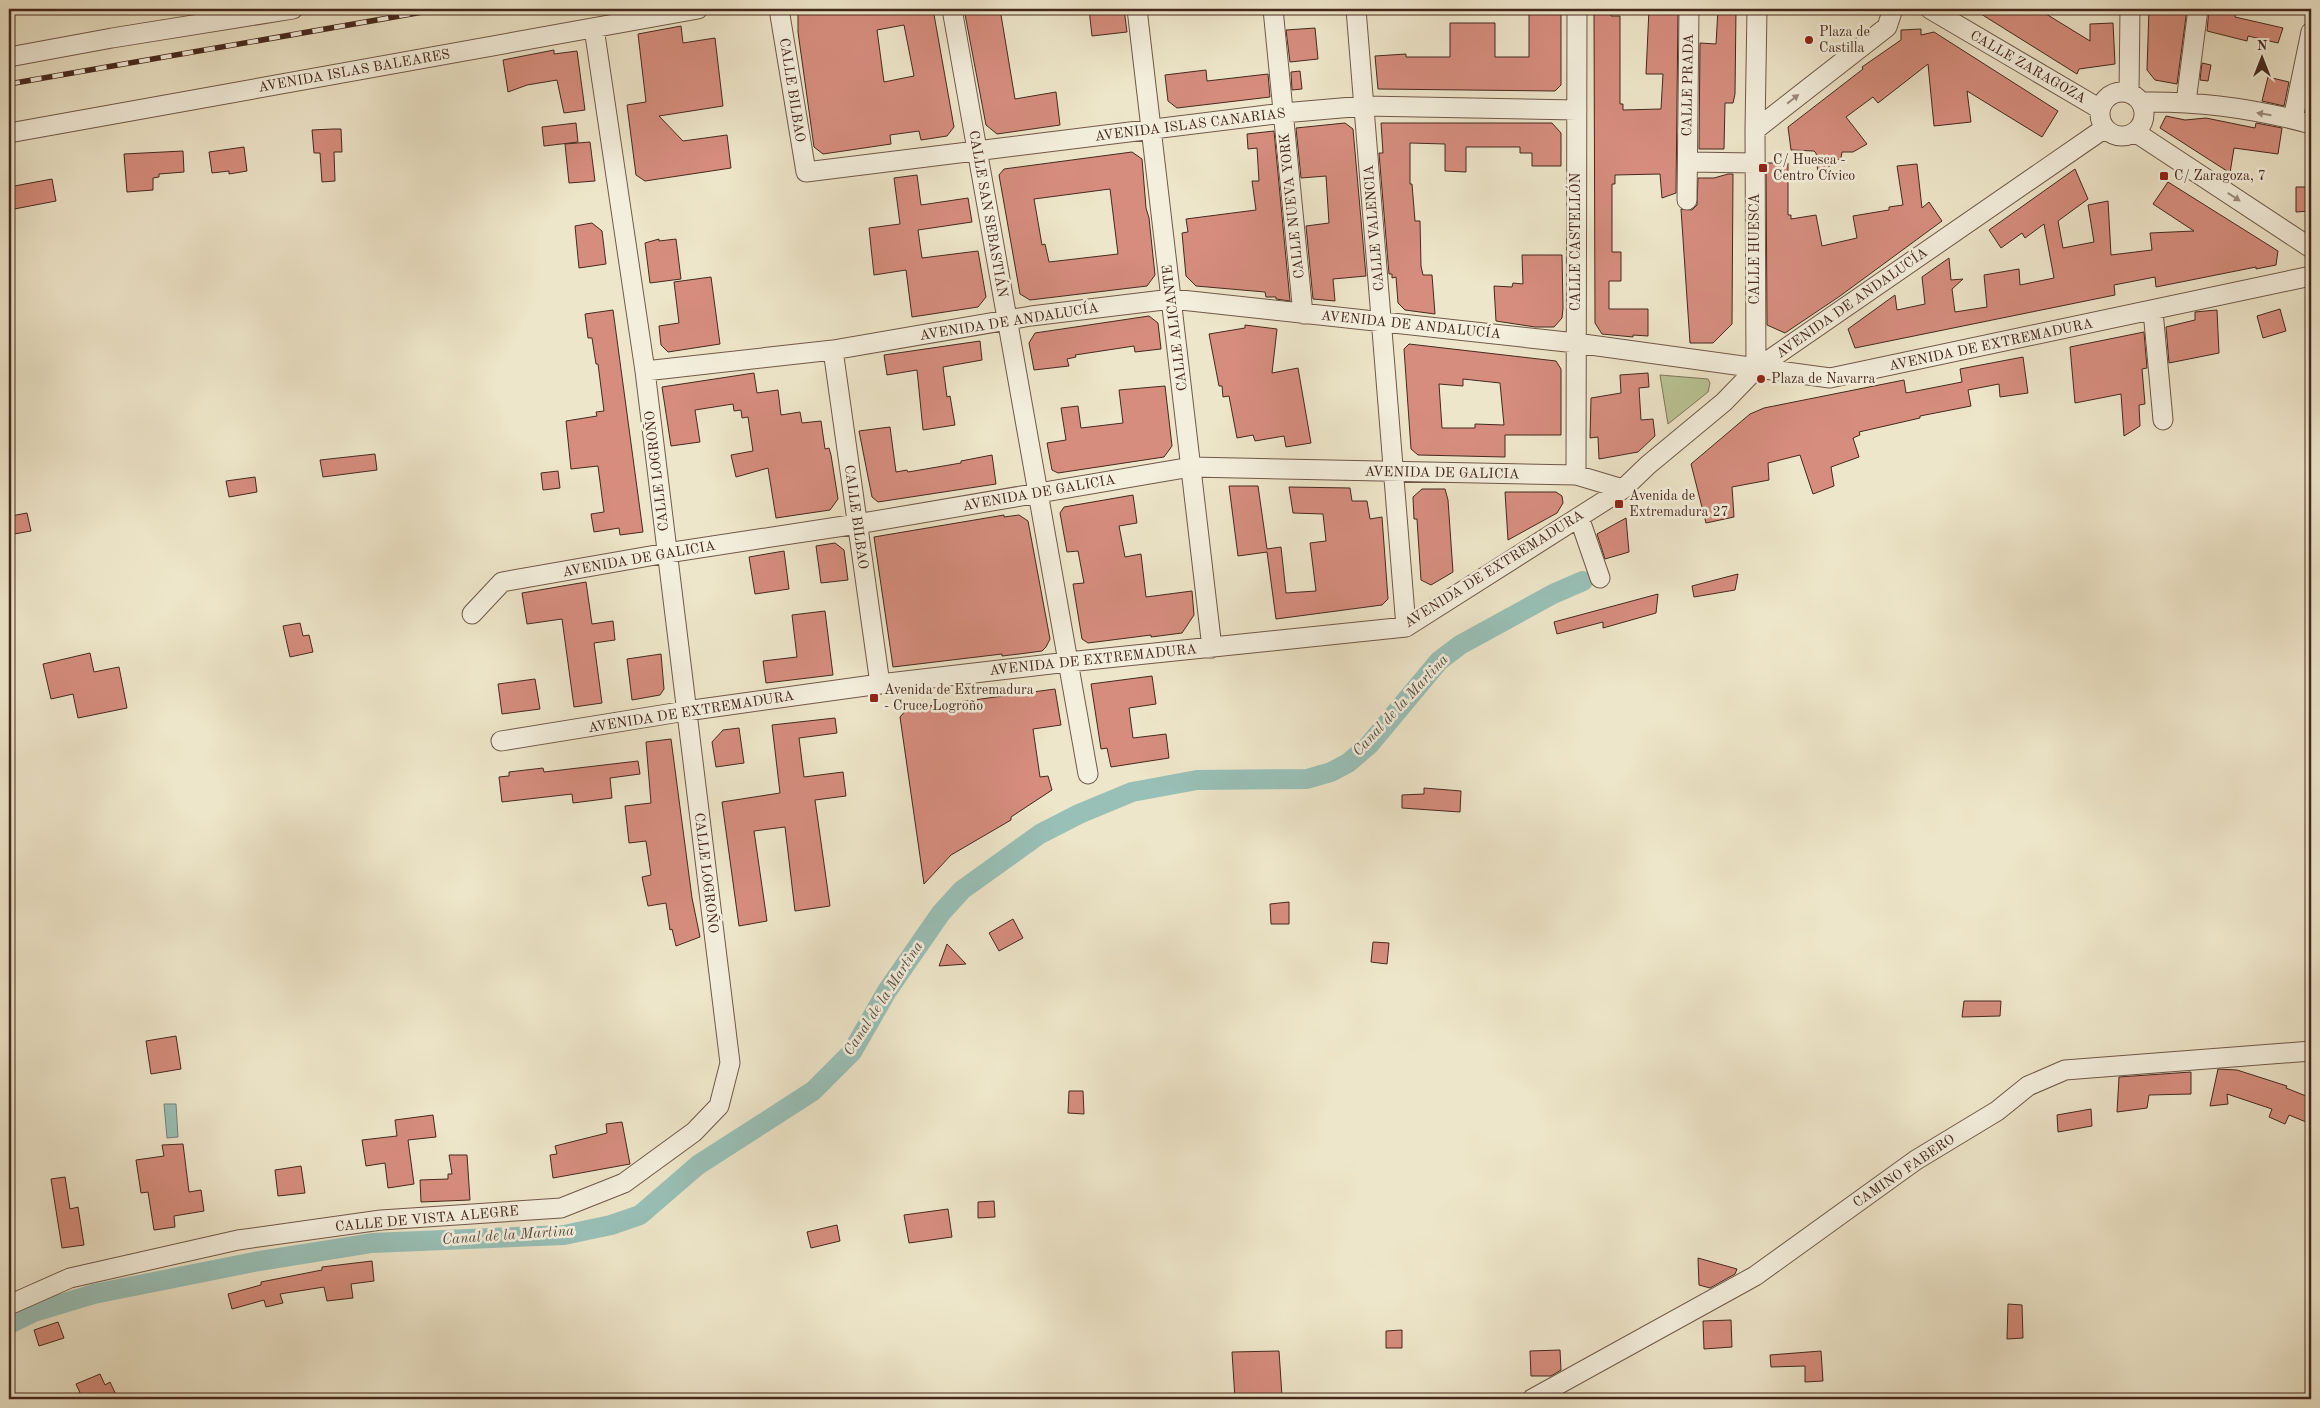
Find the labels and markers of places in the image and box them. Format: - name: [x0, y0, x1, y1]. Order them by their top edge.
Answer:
- place label: Plaza de Castilla: [1819, 25, 1870, 55]
- marker: Plaza de Castilla: [1803, 34, 1815, 46]
- place label: C/ Huesca - Centro Cívico: [1773, 153, 1855, 183]
- marker: C/ Huesca - Centro Cívico: [1757, 162, 1769, 174]
- place label: C/ Zaragoza, 7: [2174, 169, 2266, 183]
- marker: C/ Zaragoza, 7: [2158, 170, 2170, 182]
- place label: Plaza de Navarra: [1771, 372, 1875, 386]
- marker: Plaza de Navarra: [1755, 373, 1767, 385]
- place label: Avenida de Extremadura 27: [1629, 489, 1729, 519]
- marker: Avenida de Extremadura 27: [1613, 498, 1625, 510]
- place label: Avenida de Extremadura - Cruce Logroño: [884, 683, 1034, 713]
- marker: Avenida de Extremadura - Cruce Logroño: [868, 692, 880, 704]

